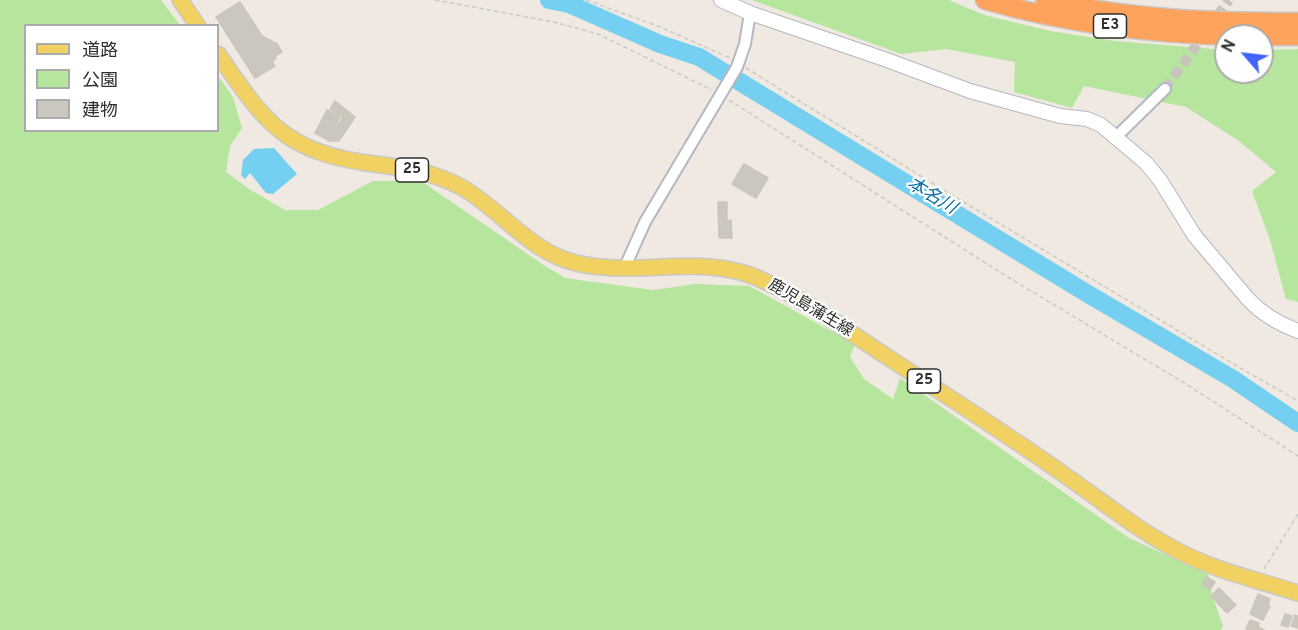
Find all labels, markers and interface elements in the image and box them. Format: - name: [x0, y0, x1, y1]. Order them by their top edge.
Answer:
- road number: E3: [1094, 14, 1126, 38]
- legend: [24, 24, 219, 132]
- north arrow: [1214, 24, 1274, 84]
- text: N: [1218, 37, 1241, 56]
- text: 道路: [82, 40, 118, 63]
- text: 公園: [82, 70, 118, 93]
- text: 建物: [82, 100, 118, 123]
- road number: 25: [396, 158, 428, 182]
- water label: 本名川: [902, 174, 960, 220]
- street label: 鹿児島蒲生線: [764, 276, 856, 342]
- road number: 25: [908, 369, 940, 393]

